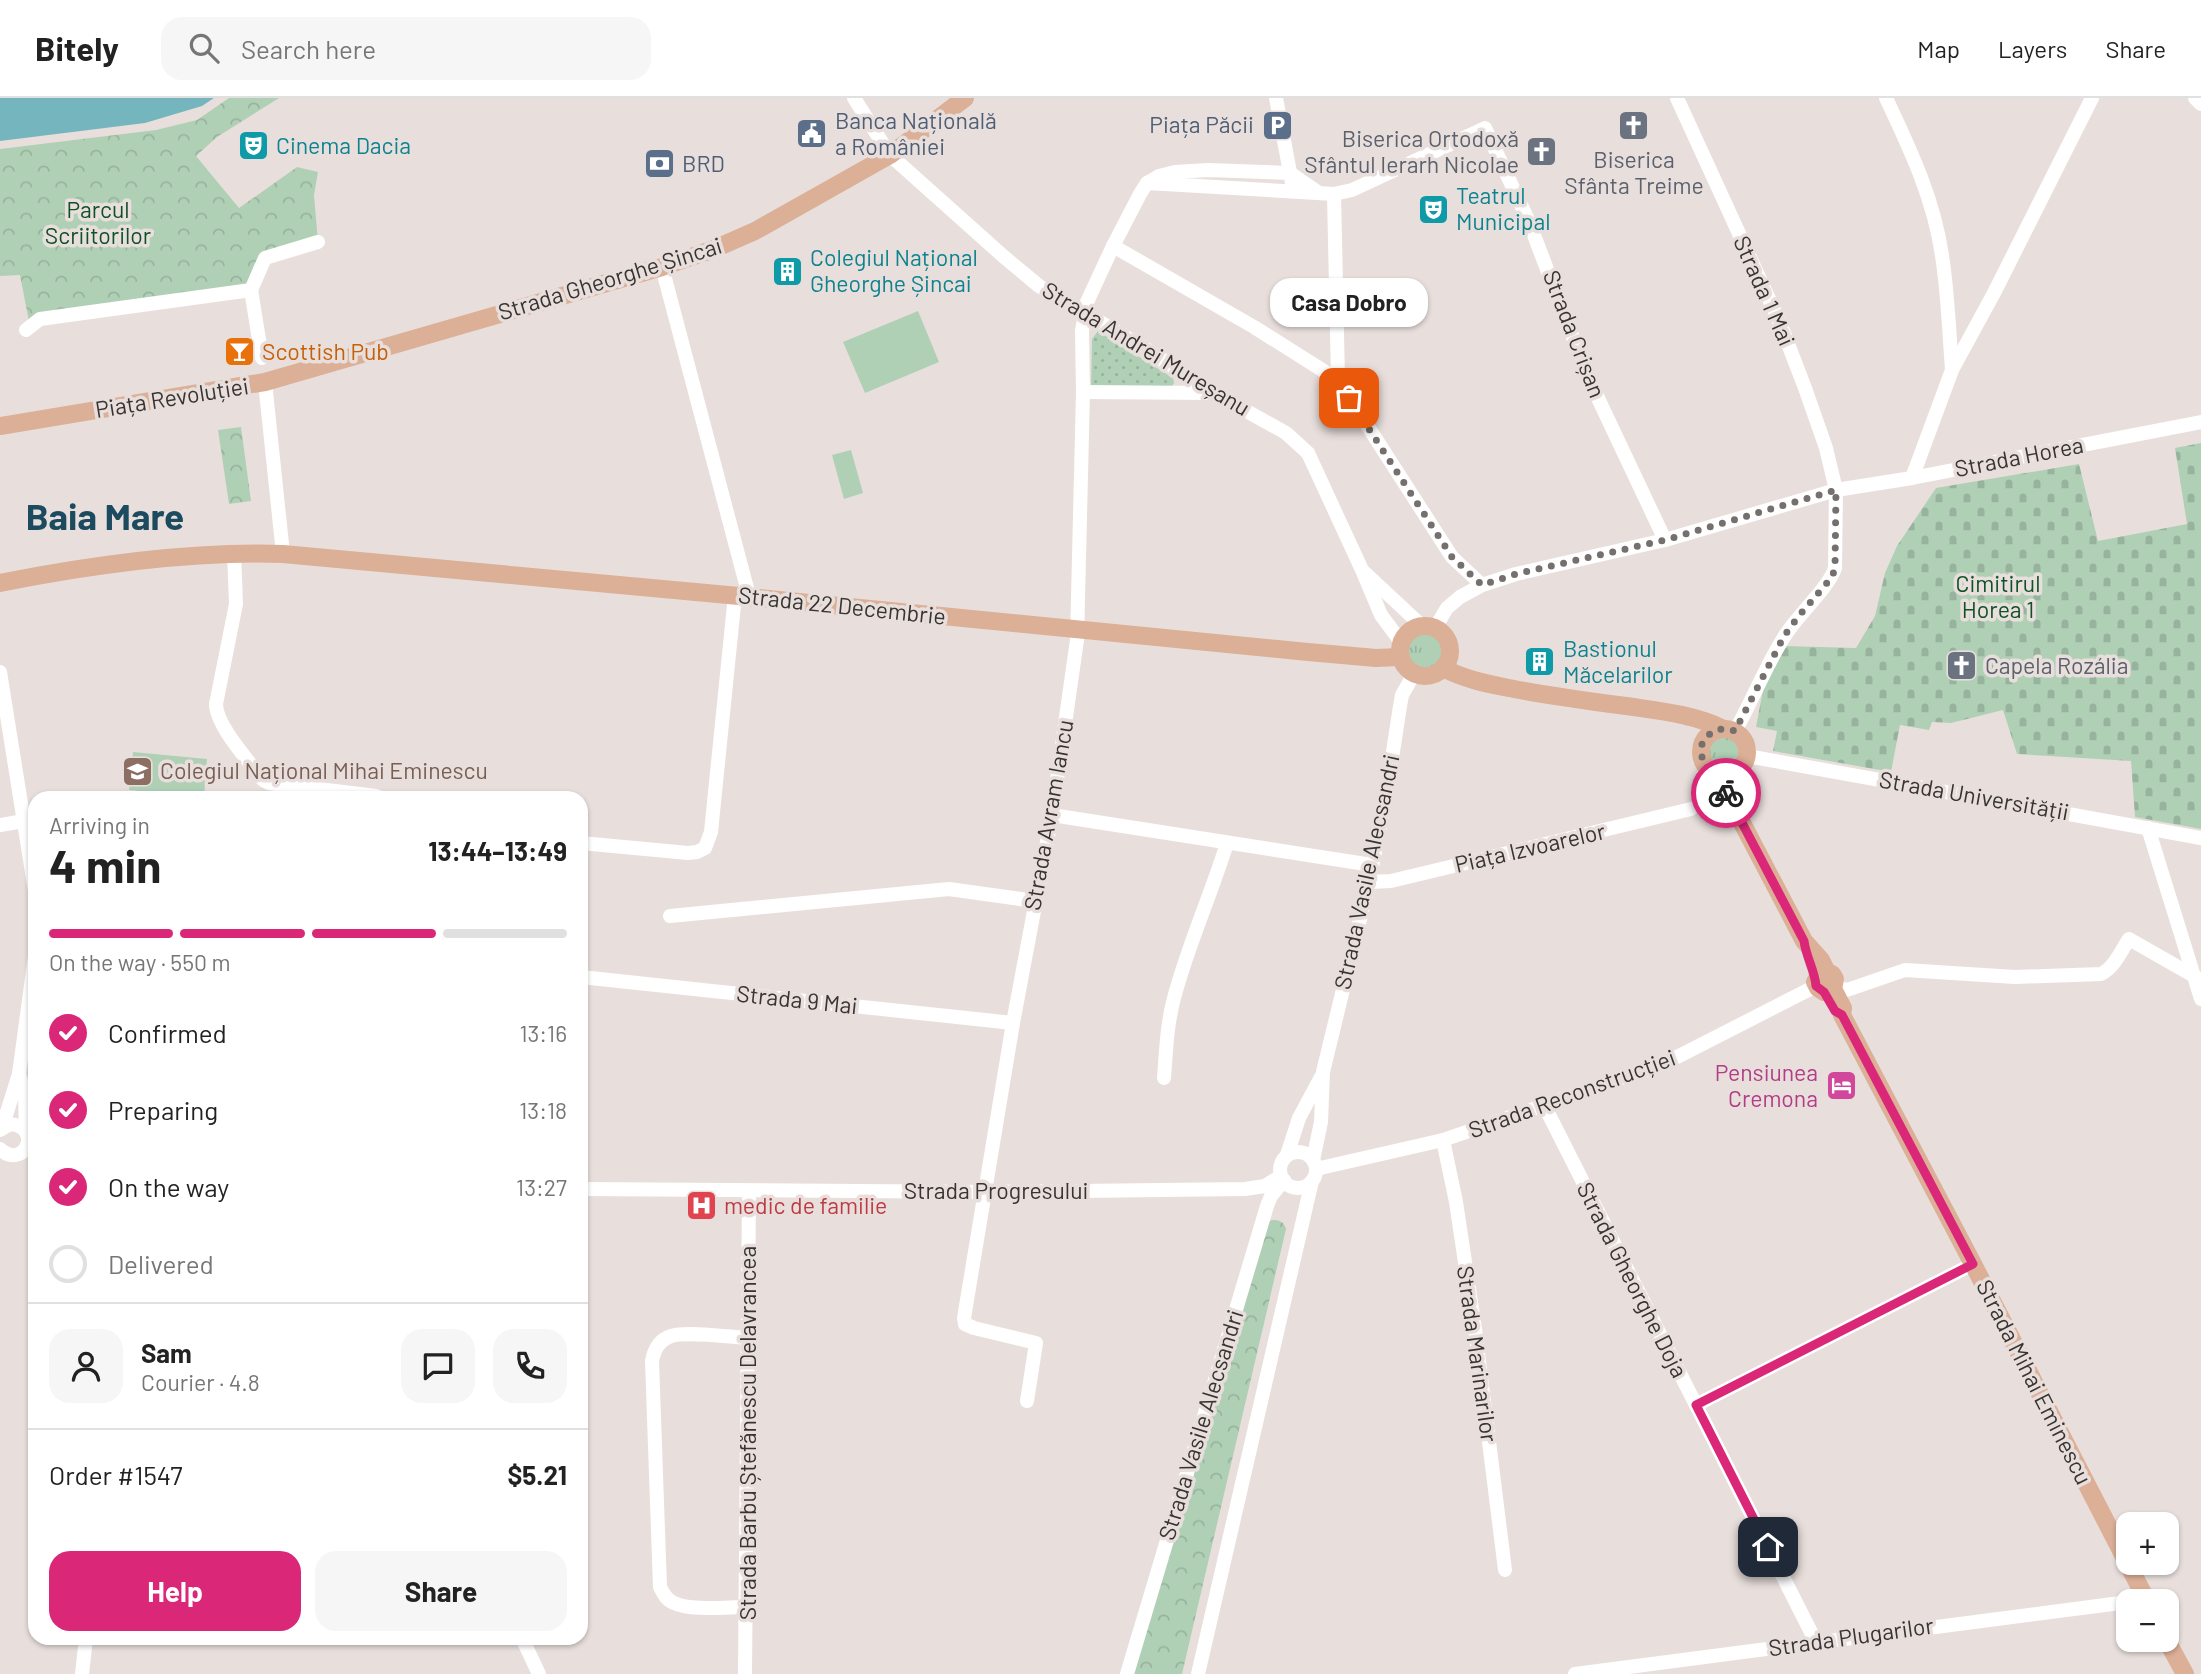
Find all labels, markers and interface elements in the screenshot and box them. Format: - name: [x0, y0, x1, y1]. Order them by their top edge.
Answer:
- search box: [161, 17, 651, 80]
- text: Bitely: [35, 28, 119, 68]
- icon: search: [185, 29, 223, 67]
- text: Search here: [241, 33, 376, 64]
- text: Map: [1917, 34, 1960, 63]
- text: Layers: [1998, 34, 2067, 63]
- text: Share: [2105, 34, 2166, 63]
- place label: Banca Națională a României: [835, 106, 997, 160]
- parking icon: Piața Păcii: [1260, 108, 1294, 142]
- church icon: Biserica Sfânta Treime: [1617, 109, 1651, 143]
- place label: Piața Păcii: [1149, 110, 1254, 138]
- public building icon: Banca Națională a României: [795, 117, 829, 151]
- place label: Biserica Ortodoxă Sfântul Ierarh Nicolae: [1304, 124, 1519, 178]
- theatre icon: Cinema Dacia: [236, 129, 270, 163]
- place label: Cinema Dacia: [276, 131, 411, 159]
- church icon: Biserica Ortodoxă Sfântul Ierarh Nicolae: [1525, 135, 1559, 169]
- place label: Biserica Sfânta Treime: [1564, 145, 1704, 199]
- bank icon: BRD: [642, 147, 676, 181]
- place label: BRD: [682, 149, 725, 177]
- place label: Teatrul Municipal: [1456, 181, 1551, 235]
- theatre icon: Teatrul Municipal: [1416, 192, 1450, 226]
- park label: Parcul Scriitorilor: [45, 195, 152, 249]
- street label: Strada Gheorghe Șincai: [494, 231, 725, 325]
- street label: Strada 1 Mai: [1728, 231, 1802, 350]
- place label: Colegiul Național Gheorghe Șincai: [810, 243, 978, 297]
- building icon: Colegiul Național Gheorghe Șincai: [770, 254, 804, 288]
- street label: Strada Crișan: [1538, 266, 1612, 401]
- street label: Strada Andrei Mureșanu: [1038, 275, 1255, 421]
- callout: Casa Dobro: [1270, 279, 1428, 328]
- text: Casa Dobro: [1291, 288, 1407, 316]
- bar icon: Scottish Pub: [222, 335, 256, 369]
- place label: Scottish Pub: [262, 337, 389, 365]
- pin: [1319, 368, 1379, 428]
- street label: Piața Revoluției: [93, 371, 251, 423]
- icon: bag: [1330, 379, 1368, 417]
- street label: Strada Horea: [1952, 430, 2086, 482]
- district label: Baia Mare: [26, 493, 184, 537]
- park label: Cimitirul Horea 1: [1956, 569, 2040, 623]
- street label: Strada 22 Decembrie: [737, 580, 947, 630]
- place label: Bastionul Măcelarilor: [1563, 634, 1673, 688]
- building icon: Bastionul Măcelarilor: [1523, 645, 1557, 679]
- church icon: Capela Rozália: [1945, 649, 1979, 683]
- place label: Capela Rozália: [1985, 651, 2128, 679]
- street label: Strada Avram Iancu: [1017, 717, 1079, 912]
- street label: Strada Vasile Alecsandri: [1327, 752, 1405, 992]
- school or university icon: Colegiul Național Mihai Eminescu: [120, 754, 154, 788]
- place label: Colegiul Național Mihai Eminescu: [160, 756, 488, 784]
- courier: [1691, 758, 1761, 828]
- street label: Strada Universității: [1877, 765, 2071, 825]
- icon: bike: [1707, 774, 1745, 812]
- text: Arriving in: [49, 811, 150, 839]
- street label: Piața Izvoarelor: [1452, 816, 1608, 878]
- text: 13:44–13:49: [428, 835, 567, 866]
- text: 4 min: [49, 837, 161, 892]
- text: On the way · 550 m: [49, 948, 231, 976]
- street label: Strada 9 Mai: [735, 979, 859, 1019]
- icon: check: [49, 1014, 87, 1052]
- text: Confirmed: [108, 1017, 227, 1048]
- text: 13:16: [519, 1019, 567, 1047]
- street label: Strada Reconstrucției: [1464, 1043, 1679, 1144]
- place label: Pensiunea Cremona: [1715, 1058, 1818, 1112]
- hotel icon: Pensiunea Cremona: [1824, 1069, 1858, 1103]
- icon: check: [49, 1091, 87, 1129]
- text: Preparing: [108, 1094, 218, 1125]
- text: 13:18: [519, 1096, 567, 1124]
- icon: check: [49, 1168, 87, 1206]
- text: On the way: [108, 1171, 229, 1202]
- text: 13:27: [516, 1173, 567, 1201]
- street label: Strada Progresului: [904, 1176, 1088, 1204]
- street label: Strada Gheorghe Doja: [1571, 1177, 1694, 1382]
- hospital icon: medic de familie: [684, 1189, 718, 1223]
- place label: medic de familie: [724, 1191, 887, 1219]
- street label: Strada Barbu Ștefănescu Delavrancea: [733, 1246, 761, 1620]
- text: Delivered: [108, 1248, 214, 1279]
- street label: Strada Marinarilor: [1452, 1264, 1504, 1444]
- street label: Strada Mihai Eminescu: [1971, 1274, 2099, 1489]
- street label: Strada Vasile Alecsandri: [1152, 1306, 1248, 1543]
- button: person: [49, 1329, 123, 1403]
- button: chat: [401, 1329, 475, 1403]
- button: phone: [493, 1329, 567, 1403]
- text: Sam: [141, 1337, 192, 1368]
- text: Courier · 4.8: [141, 1368, 260, 1396]
- text: Order #1547: [49, 1459, 183, 1490]
- text: $5.21: [507, 1459, 567, 1490]
- map controls: [2116, 1512, 2179, 1652]
- button: +: [2116, 1512, 2179, 1575]
- pin: [1738, 1517, 1798, 1577]
- icon: home: [1749, 1528, 1787, 1566]
- button: Help: [49, 1551, 301, 1631]
- button: Share: [315, 1551, 567, 1631]
- button: −: [2116, 1589, 2179, 1652]
- street label: Strada Plugarilor: [1766, 1610, 1936, 1661]

